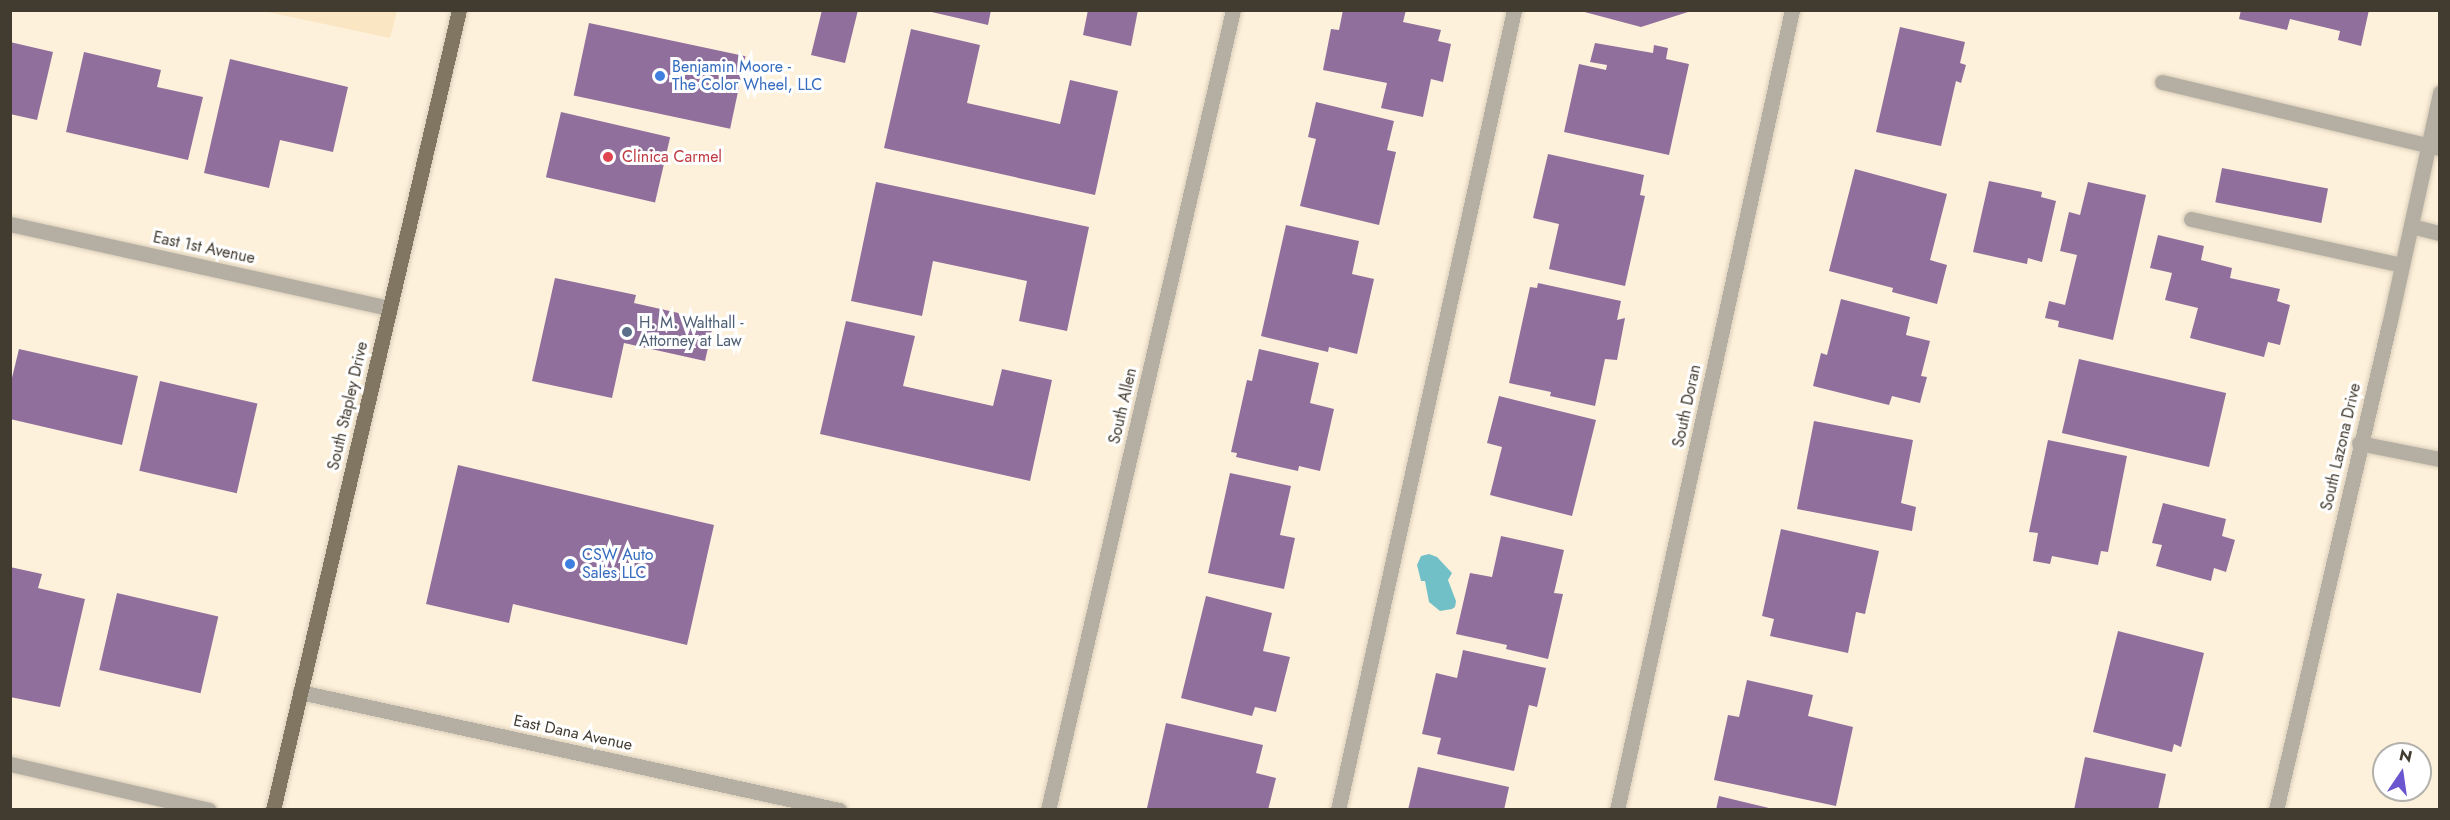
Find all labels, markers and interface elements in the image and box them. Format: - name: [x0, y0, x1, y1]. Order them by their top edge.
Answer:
- place label: Benjamin Moore - The Color Wheel, LLC: [672, 57, 822, 95]
- marker: Benjamin Moore - The Color Wheel, LLC: [653, 69, 667, 83]
- place label: Clinica Carmel: [622, 147, 722, 167]
- marker: Clinica Carmel: [599, 148, 617, 166]
- street label: East 1st Avenue: [151, 228, 257, 268]
- place label: H. M. Walthall - Attorney at Law: [639, 313, 744, 351]
- marker: H. M. Walthall - Attorney at Law: [620, 325, 634, 339]
- street label: South Stapley Drive: [324, 340, 372, 472]
- street label: South Doran: [1669, 363, 1705, 449]
- street label: South Allen: [1105, 366, 1141, 446]
- street label: South Lazona Drive: [2317, 381, 2365, 513]
- place label: CSW Auto Sales LLC: [582, 545, 654, 583]
- marker: CSW Auto Sales LLC: [563, 557, 577, 571]
- street label: East Dana Avenue: [512, 711, 634, 755]
- north arrow: [2372, 742, 2432, 802]
- text: N: [2397, 743, 2414, 769]

